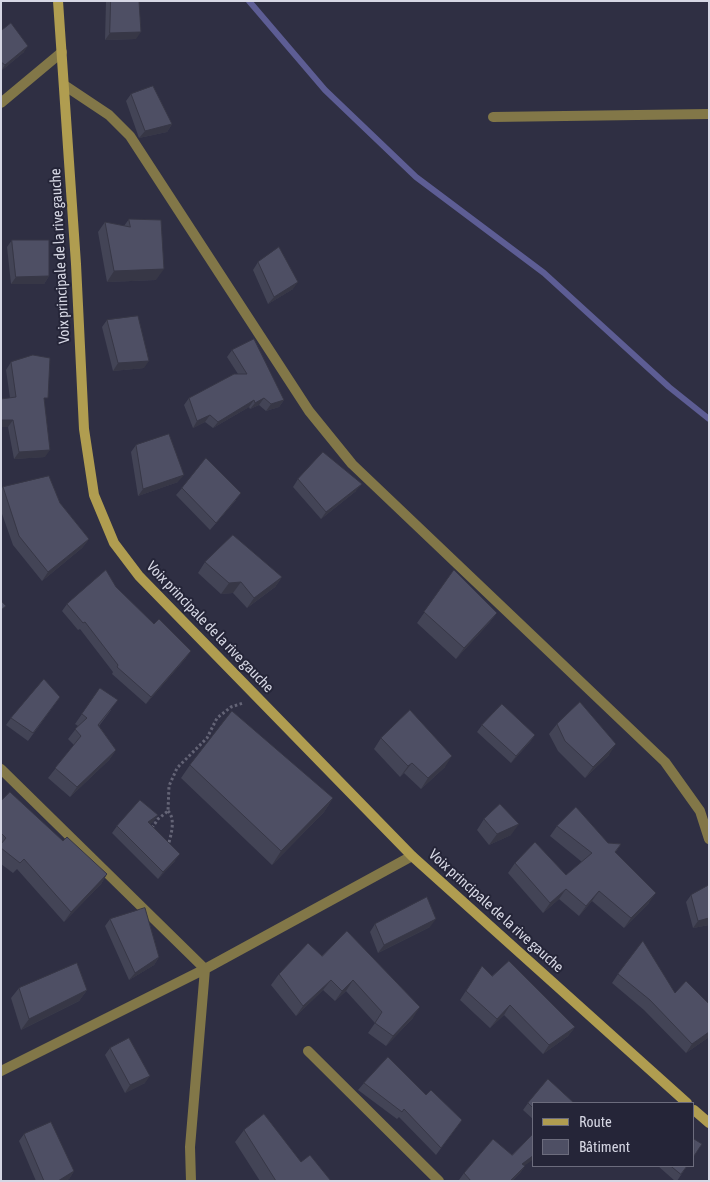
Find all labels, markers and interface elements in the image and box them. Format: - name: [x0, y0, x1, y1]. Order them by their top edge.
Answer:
- street label: Voix principale de la rive gauche: [46, 168, 74, 344]
- street label: Voix principale de la rive gauche: [143, 558, 277, 696]
- street label: Voix principale de la rive gauche: [425, 846, 567, 976]
- legend: [532, 1102, 695, 1167]
- text: Route: [579, 1113, 612, 1130]
- text: Bâtiment: [579, 1138, 630, 1155]

